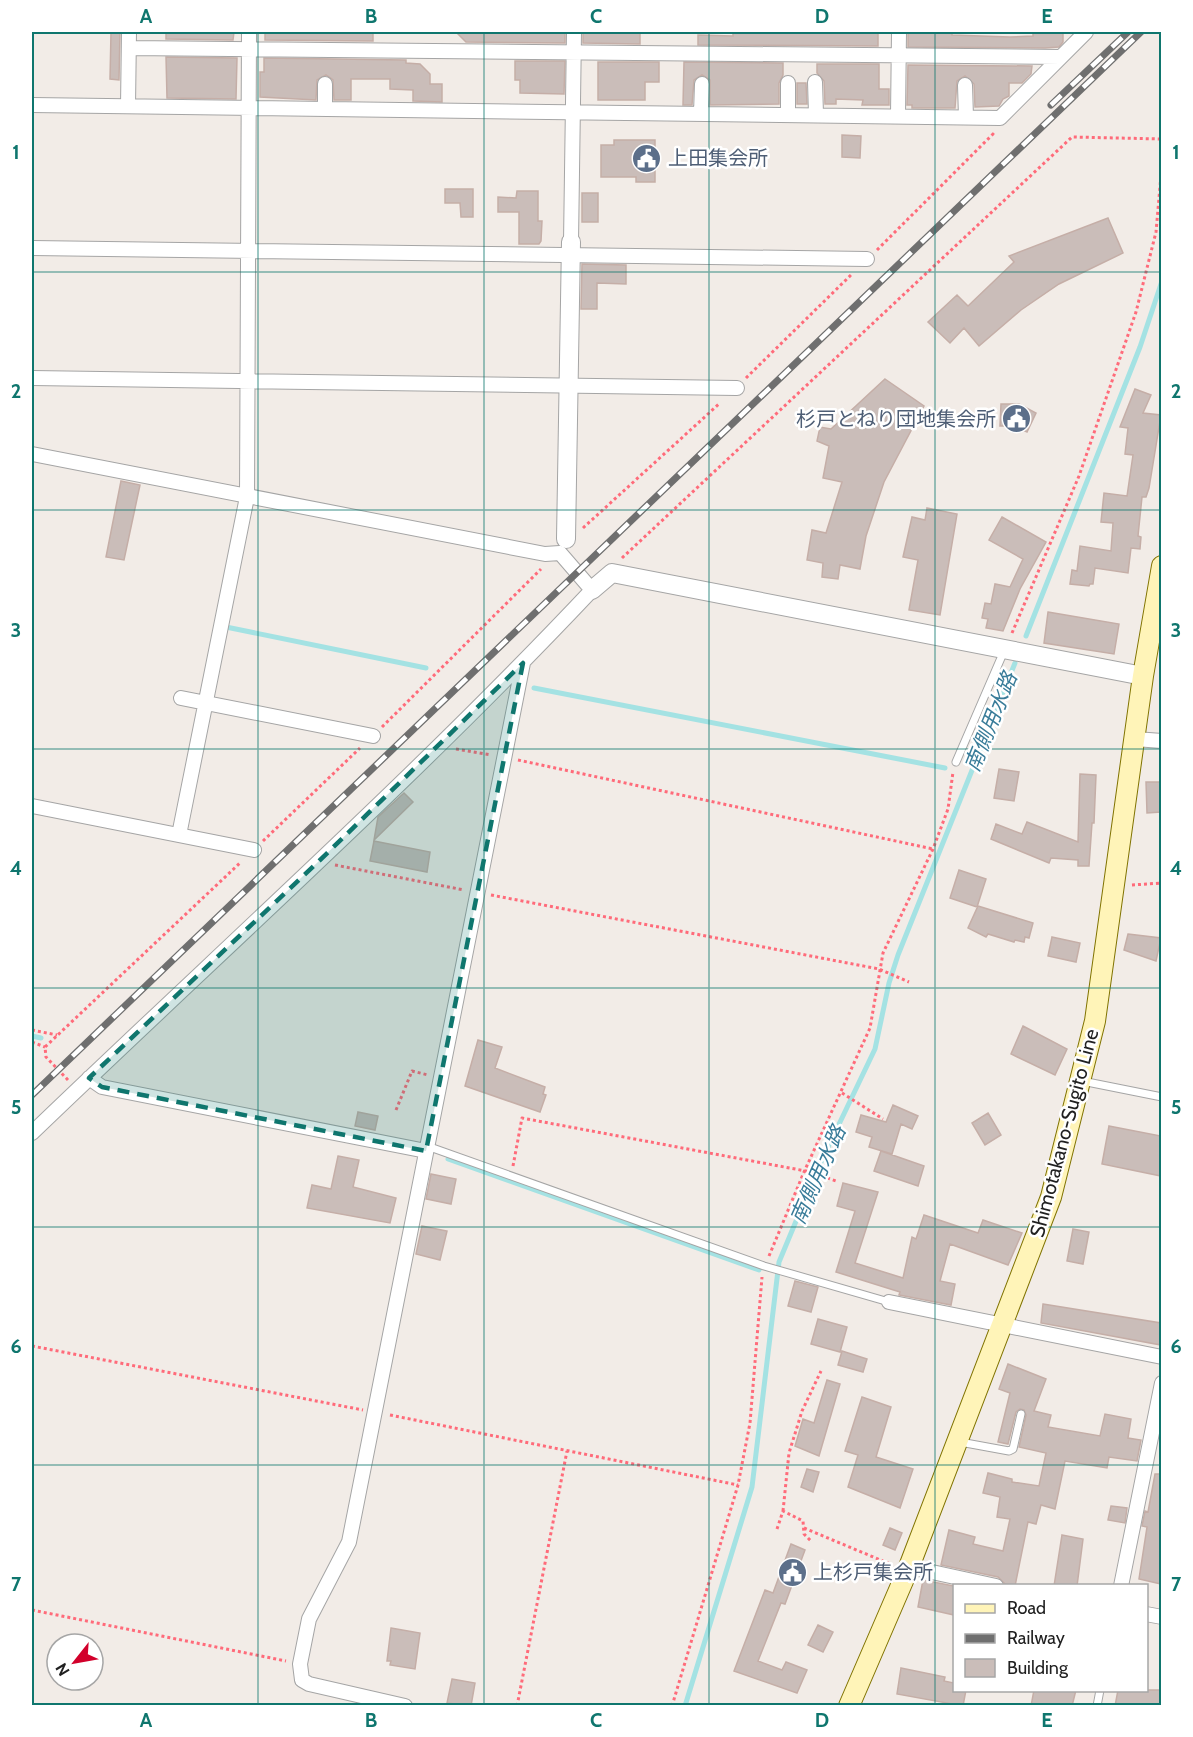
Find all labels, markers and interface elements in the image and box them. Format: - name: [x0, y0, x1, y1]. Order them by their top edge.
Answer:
- text: A: [140, 4, 153, 28]
- text: B: [365, 4, 377, 28]
- text: C: [590, 4, 602, 28]
- text: D: [815, 4, 829, 28]
- text: E: [1041, 4, 1053, 28]
- text: 1: [12, 140, 20, 164]
- text: 1: [1172, 140, 1180, 164]
- public building icon: 上田集会所: [631, 142, 663, 174]
- place label: 上田集会所: [668, 146, 768, 170]
- text: 2: [11, 379, 21, 403]
- text: 2: [1171, 379, 1181, 403]
- public building icon: 杉戸とねり団地集会所: [1001, 403, 1033, 435]
- place label: 杉戸とねり団地集会所: [796, 407, 996, 431]
- text: 3: [11, 618, 21, 642]
- text: 3: [1171, 618, 1181, 642]
- water label: 南側用水路: [959, 667, 1023, 775]
- text: 4: [10, 856, 22, 880]
- text: 4: [1170, 856, 1182, 880]
- street label: Shimotakano-Sugito Line: [1025, 1026, 1103, 1240]
- text: 5: [11, 1095, 21, 1119]
- text: 5: [1171, 1095, 1181, 1119]
- water label: 南側用水路: [785, 1120, 851, 1228]
- text: 6: [10, 1334, 22, 1358]
- text: 6: [1170, 1334, 1182, 1358]
- public building icon: 上杉戸集会所: [776, 1556, 808, 1588]
- place label: 上杉戸集会所: [813, 1560, 933, 1584]
- text: 7: [11, 1572, 22, 1596]
- text: 7: [1171, 1572, 1182, 1596]
- legend: [953, 1584, 1148, 1692]
- text: Road: [1007, 1597, 1046, 1619]
- text: Railway: [1007, 1627, 1065, 1649]
- north arrow: [45, 1632, 105, 1692]
- text: Building: [1007, 1657, 1069, 1679]
- text: N: [52, 1660, 74, 1679]
- text: A: [140, 1708, 153, 1732]
- text: B: [365, 1708, 377, 1732]
- text: C: [590, 1708, 602, 1732]
- text: D: [815, 1708, 829, 1732]
- text: E: [1041, 1708, 1053, 1732]

